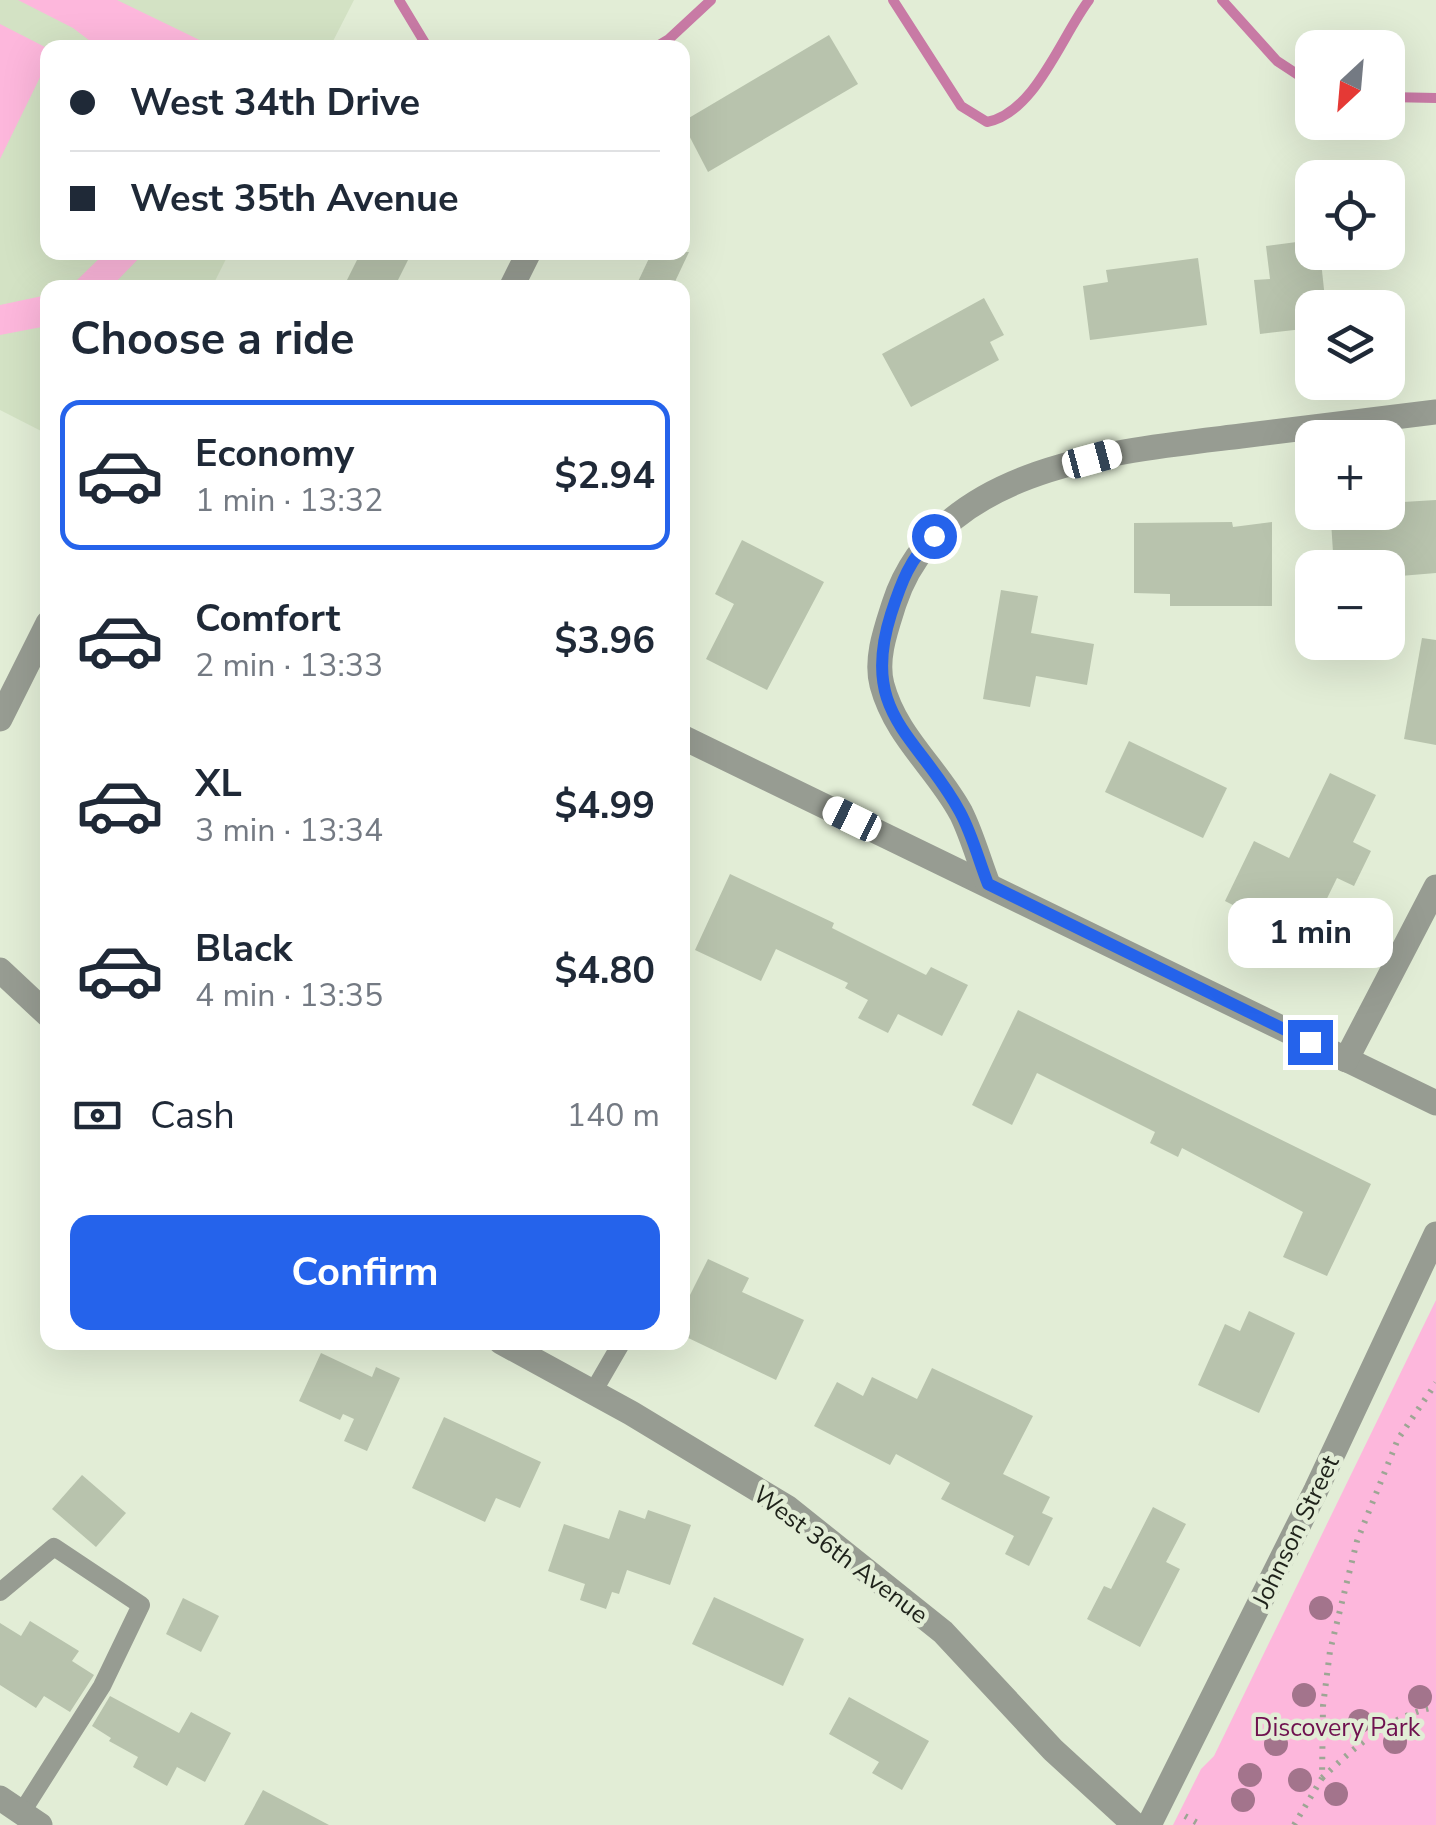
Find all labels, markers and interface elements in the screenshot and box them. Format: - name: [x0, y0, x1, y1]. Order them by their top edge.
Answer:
- north arrow: [1295, 30, 1405, 140]
- map controls: [1295, 30, 1405, 660]
- text: West 34th Drive: [130, 77, 420, 128]
- button: locate: [1295, 160, 1405, 270]
- text: West 35th Avenue: [130, 173, 459, 224]
- button: layers: [1295, 290, 1405, 400]
- text: Choose a ride: [70, 309, 355, 370]
- button: +: [1295, 420, 1405, 530]
- text: Economy: [195, 428, 354, 479]
- icon: car: [75, 430, 165, 520]
- car: [1059, 437, 1125, 481]
- text: $2.94: [554, 450, 655, 501]
- text: 1 min · 13:32: [195, 479, 383, 522]
- route start: [912, 514, 957, 559]
- button: −: [1295, 550, 1405, 660]
- text: Comfort: [195, 593, 340, 644]
- icon: car: [75, 595, 165, 685]
- text: $3.96: [554, 615, 655, 666]
- text: 2 min · 13:33: [195, 644, 383, 687]
- text: XL: [195, 758, 242, 809]
- icon: car: [75, 760, 165, 850]
- text: $4.99: [554, 780, 655, 831]
- car: [818, 792, 886, 846]
- text: 3 min · 13:34: [195, 809, 383, 852]
- callout: 1 min: [1228, 897, 1392, 967]
- text: 1 min: [1269, 911, 1352, 954]
- text: Black: [195, 923, 292, 974]
- icon: car: [75, 925, 165, 1015]
- text: $4.80: [554, 945, 655, 996]
- text: 4 min · 13:35: [195, 974, 383, 1017]
- route end: [1288, 1020, 1333, 1065]
- icon: cash: [70, 1088, 125, 1143]
- text: Cash: [150, 1090, 235, 1141]
- text: 140 m: [567, 1094, 660, 1137]
- button: Confirm: [70, 1215, 660, 1330]
- street label: Johnson Street: [1244, 1450, 1347, 1614]
- street label: West 36th Avenue: [746, 1478, 935, 1632]
- park label: Discovery Park: [1254, 1711, 1421, 1745]

